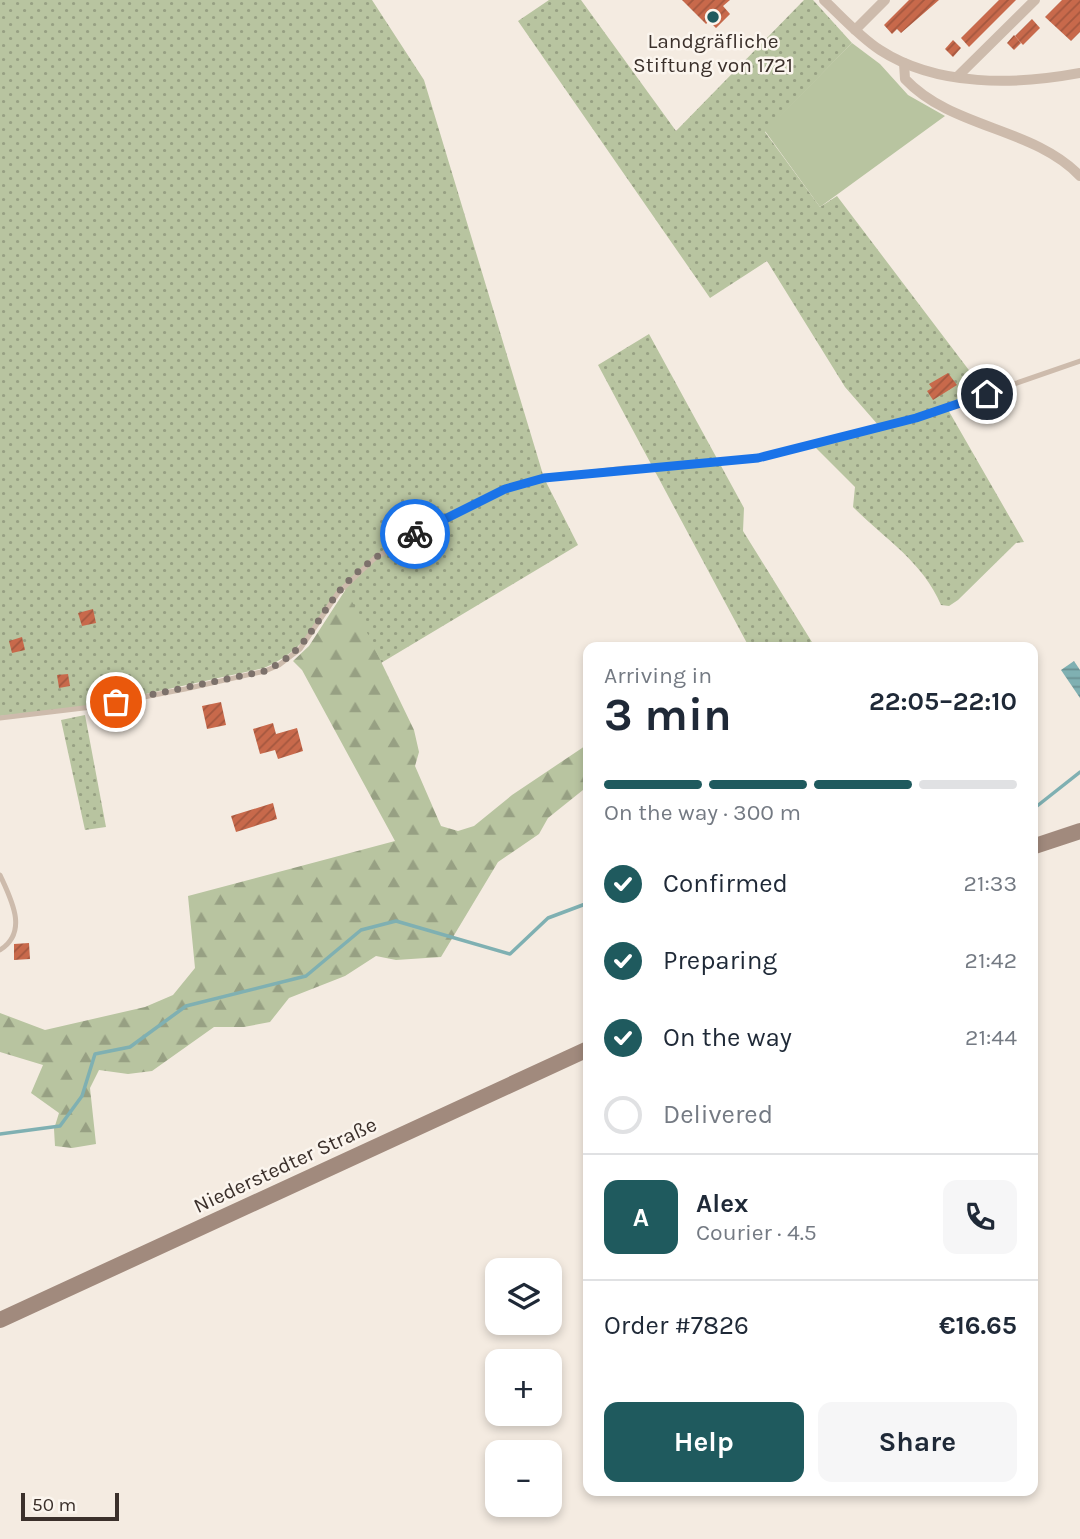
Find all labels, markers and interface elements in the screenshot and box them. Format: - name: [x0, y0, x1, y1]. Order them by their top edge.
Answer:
- marker: Landgräfliche Stiftung von 1721: [705, 9, 721, 25]
- place label: Landgräfliche Stiftung von 1721: [633, 29, 793, 77]
- pin: [957, 364, 1017, 424]
- icon: home: [968, 375, 1006, 413]
- courier: [380, 499, 450, 569]
- icon: bike: [396, 515, 434, 553]
- text: Arriving in: [604, 662, 712, 689]
- pin: [86, 672, 146, 732]
- icon: bag: [97, 683, 135, 721]
- text: 22:05–22:10: [869, 686, 1017, 717]
- text: 3 min: [604, 688, 732, 742]
- text: On the way · 300 m: [604, 799, 801, 826]
- icon: check: [604, 865, 642, 903]
- text: Confirmed: [663, 868, 788, 899]
- text: 21:33: [964, 870, 1017, 897]
- icon: check: [604, 942, 642, 980]
- text: Preparing: [663, 945, 777, 976]
- text: 21:42: [965, 947, 1017, 974]
- icon: check: [604, 1019, 642, 1057]
- text: On the way: [663, 1022, 792, 1053]
- text: 21:44: [965, 1024, 1017, 1051]
- text: Delivered: [663, 1099, 773, 1130]
- street label: Niederstedter Straße: [190, 1112, 380, 1218]
- button: phone: [943, 1180, 1017, 1254]
- text: Alex: [696, 1188, 748, 1219]
- text: A: [633, 1202, 649, 1233]
- text: Courier · 4.5: [696, 1219, 817, 1246]
- map controls: [485, 1258, 562, 1517]
- button: layers: [485, 1258, 562, 1335]
- text: Order #7826: [604, 1310, 749, 1341]
- text: €16.65: [939, 1310, 1017, 1341]
- button: +: [485, 1349, 562, 1426]
- button: Help: [604, 1402, 804, 1482]
- button: Share: [818, 1402, 1017, 1482]
- button: −: [485, 1440, 562, 1517]
- scale bar: [21, 1490, 119, 1522]
- text: 50 m: [32, 1494, 76, 1516]

